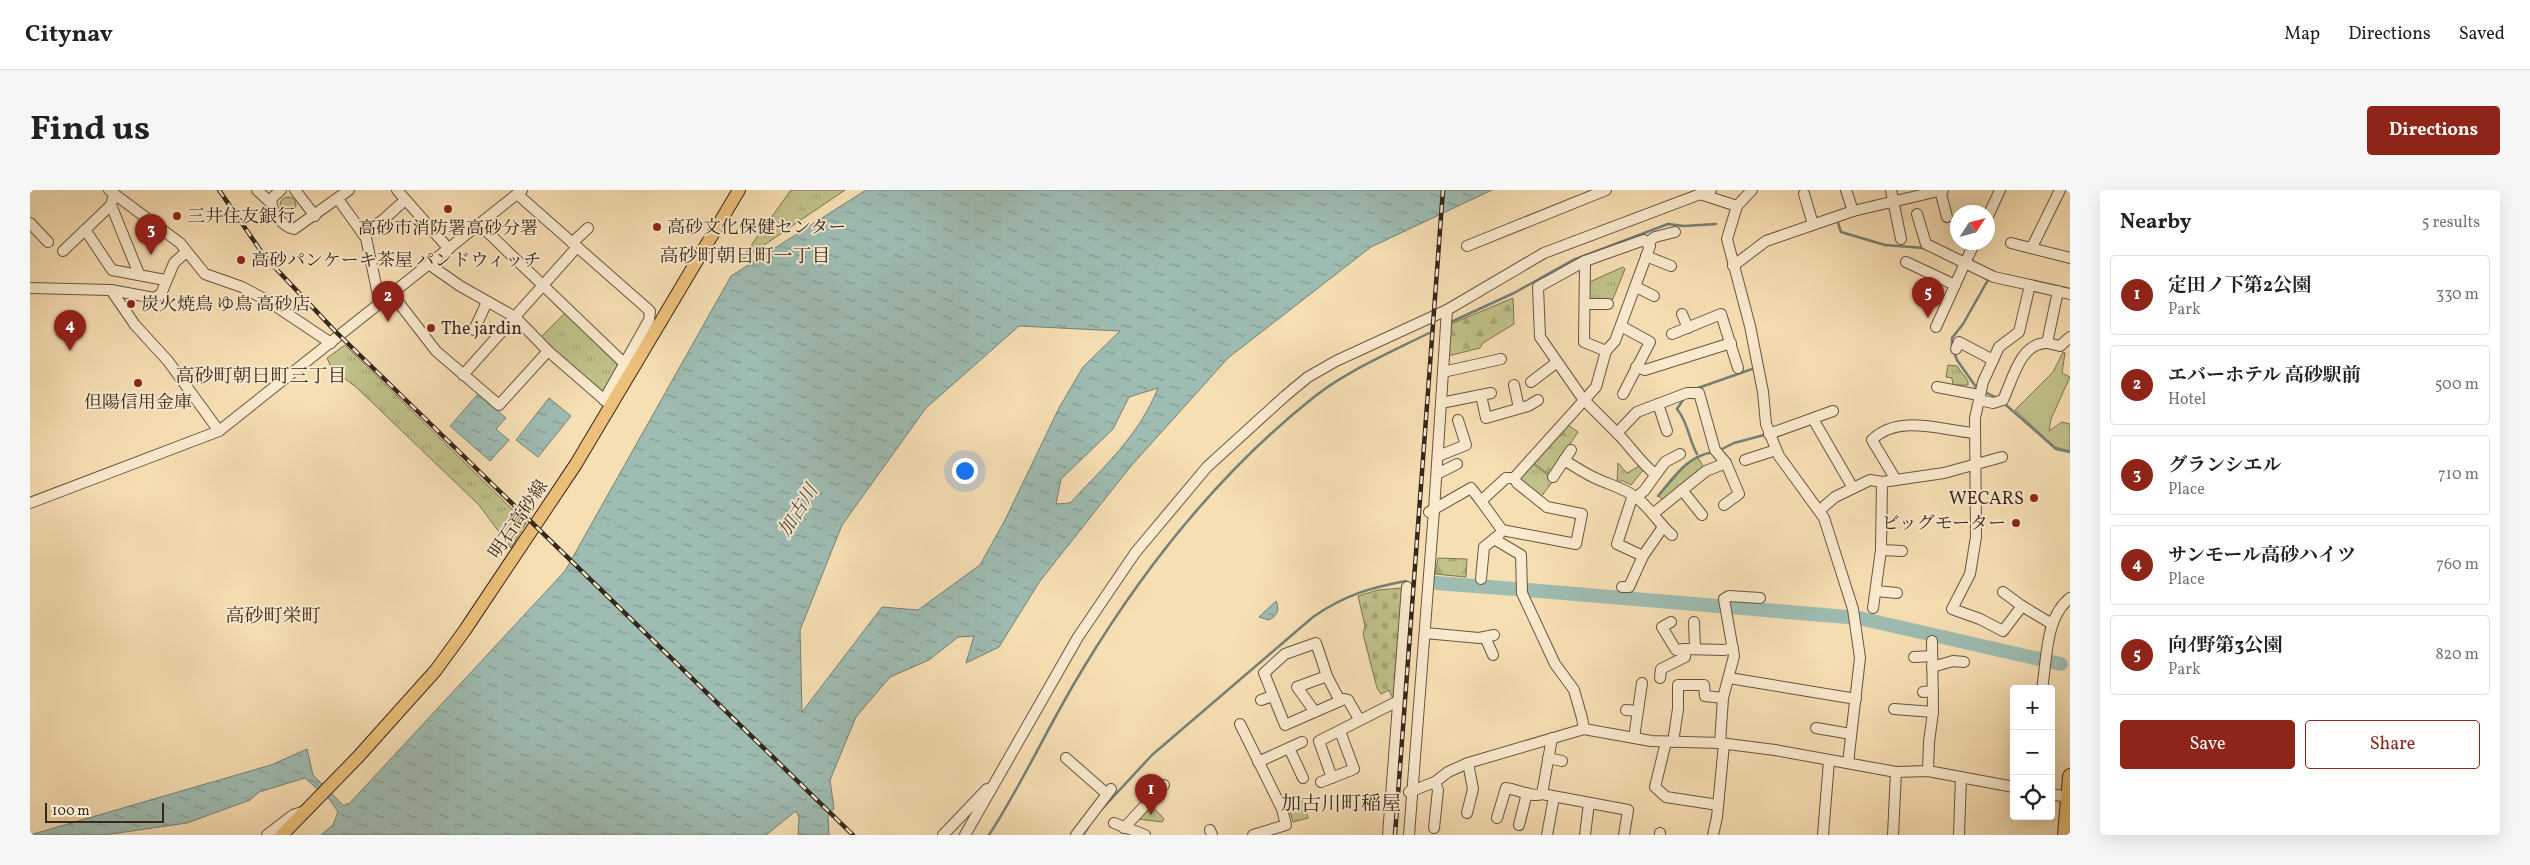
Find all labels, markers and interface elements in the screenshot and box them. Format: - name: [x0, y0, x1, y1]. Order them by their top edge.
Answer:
- text: Citynav: [25, 18, 113, 52]
- text: Map: [2284, 22, 2320, 47]
- text: Directions: [2348, 22, 2431, 47]
- text: Saved: [2459, 22, 2505, 47]
- text: Find us: [30, 106, 150, 154]
- button: Directions: [2367, 106, 2500, 155]
- marker: 高砂市消防署高砂分署: [442, 203, 454, 215]
- place label: 三井住友銀行: [187, 205, 295, 230]
- north arrow: [1950, 205, 1995, 250]
- text: Nearby: [2120, 208, 2191, 237]
- marker: 三井住友銀行: [171, 210, 183, 222]
- text: 5 results: [2422, 212, 2480, 234]
- pin: 3: [135, 214, 167, 255]
- place label: 高砂文化保健センター: [667, 216, 846, 241]
- place label: 高砂市消防署高砂分署: [358, 217, 538, 242]
- marker: 高砂文化保健センター: [651, 221, 663, 233]
- district label: 高砂町朝日町一丁目: [659, 244, 831, 270]
- place label: 高砂パンケーキ茶屋 パンドウィッチ: [251, 249, 541, 274]
- marker: 高砂パンケーキ茶屋 パンドウィッチ: [235, 254, 247, 266]
- text: 定田ノ下第2公園: [2168, 273, 2311, 299]
- pin: 5: [1912, 277, 1944, 318]
- pin: 2: [372, 281, 404, 322]
- text: 1: [2134, 284, 2140, 306]
- text: 330 m: [2436, 284, 2479, 306]
- place label: 炭火焼鳥 ゆ鳥 高砂店: [141, 293, 310, 318]
- marker: 炭火焼鳥 ゆ鳥 高砂店: [125, 298, 137, 310]
- text: Park: [2168, 299, 2201, 321]
- pin: 4: [54, 310, 86, 351]
- place label: The jardin: [441, 317, 522, 342]
- marker: The jardin: [425, 322, 437, 334]
- text: エバーホテル 高砂駅前: [2168, 363, 2361, 389]
- district label: 高砂町朝日町三丁目: [175, 364, 347, 390]
- text: 2: [2133, 374, 2141, 396]
- text: 500 m: [2435, 374, 2479, 396]
- marker: 但陽信用金庫: [132, 377, 144, 389]
- text: Hotel: [2168, 389, 2206, 411]
- place label: 但陽信用金庫: [84, 391, 192, 416]
- text: グランシエル: [2168, 453, 2282, 479]
- your location: [952, 458, 978, 484]
- text: 3: [2133, 464, 2141, 486]
- text: 710 m: [2438, 464, 2479, 486]
- street label: 明石高砂線: [484, 476, 555, 564]
- water label: 加古川: [773, 478, 826, 542]
- text: Place: [2168, 479, 2205, 501]
- place label: WECARS: [1949, 487, 2024, 512]
- marker: WECARS: [2028, 492, 2040, 504]
- place label: ビッグモーター: [1881, 512, 2006, 537]
- marker: ビッグモーター: [2010, 517, 2022, 529]
- text: サンモール高砂ハイツ: [2168, 543, 2356, 569]
- text: 4: [2132, 554, 2142, 576]
- text: 760 m: [2436, 554, 2479, 576]
- text: Place: [2168, 569, 2205, 591]
- district label: 高砂町栄町: [225, 604, 321, 630]
- text: 向ｲ野第3公園: [2168, 633, 2282, 659]
- text: 5: [2133, 644, 2141, 666]
- text: 820 m: [2435, 644, 2479, 666]
- text: Park: [2168, 659, 2201, 681]
- map controls: [2010, 685, 2055, 820]
- button: +: [2010, 685, 2055, 730]
- button: Save: [2120, 720, 2295, 769]
- button: Share: [2305, 720, 2480, 769]
- button: −: [2010, 730, 2055, 775]
- pin: 1: [1135, 774, 1167, 815]
- button: locate: [2010, 775, 2055, 820]
- district label: 加古川町稲屋: [1281, 791, 1401, 819]
- scale bar: [45, 800, 164, 823]
- text: 100 m: [52, 802, 90, 821]

